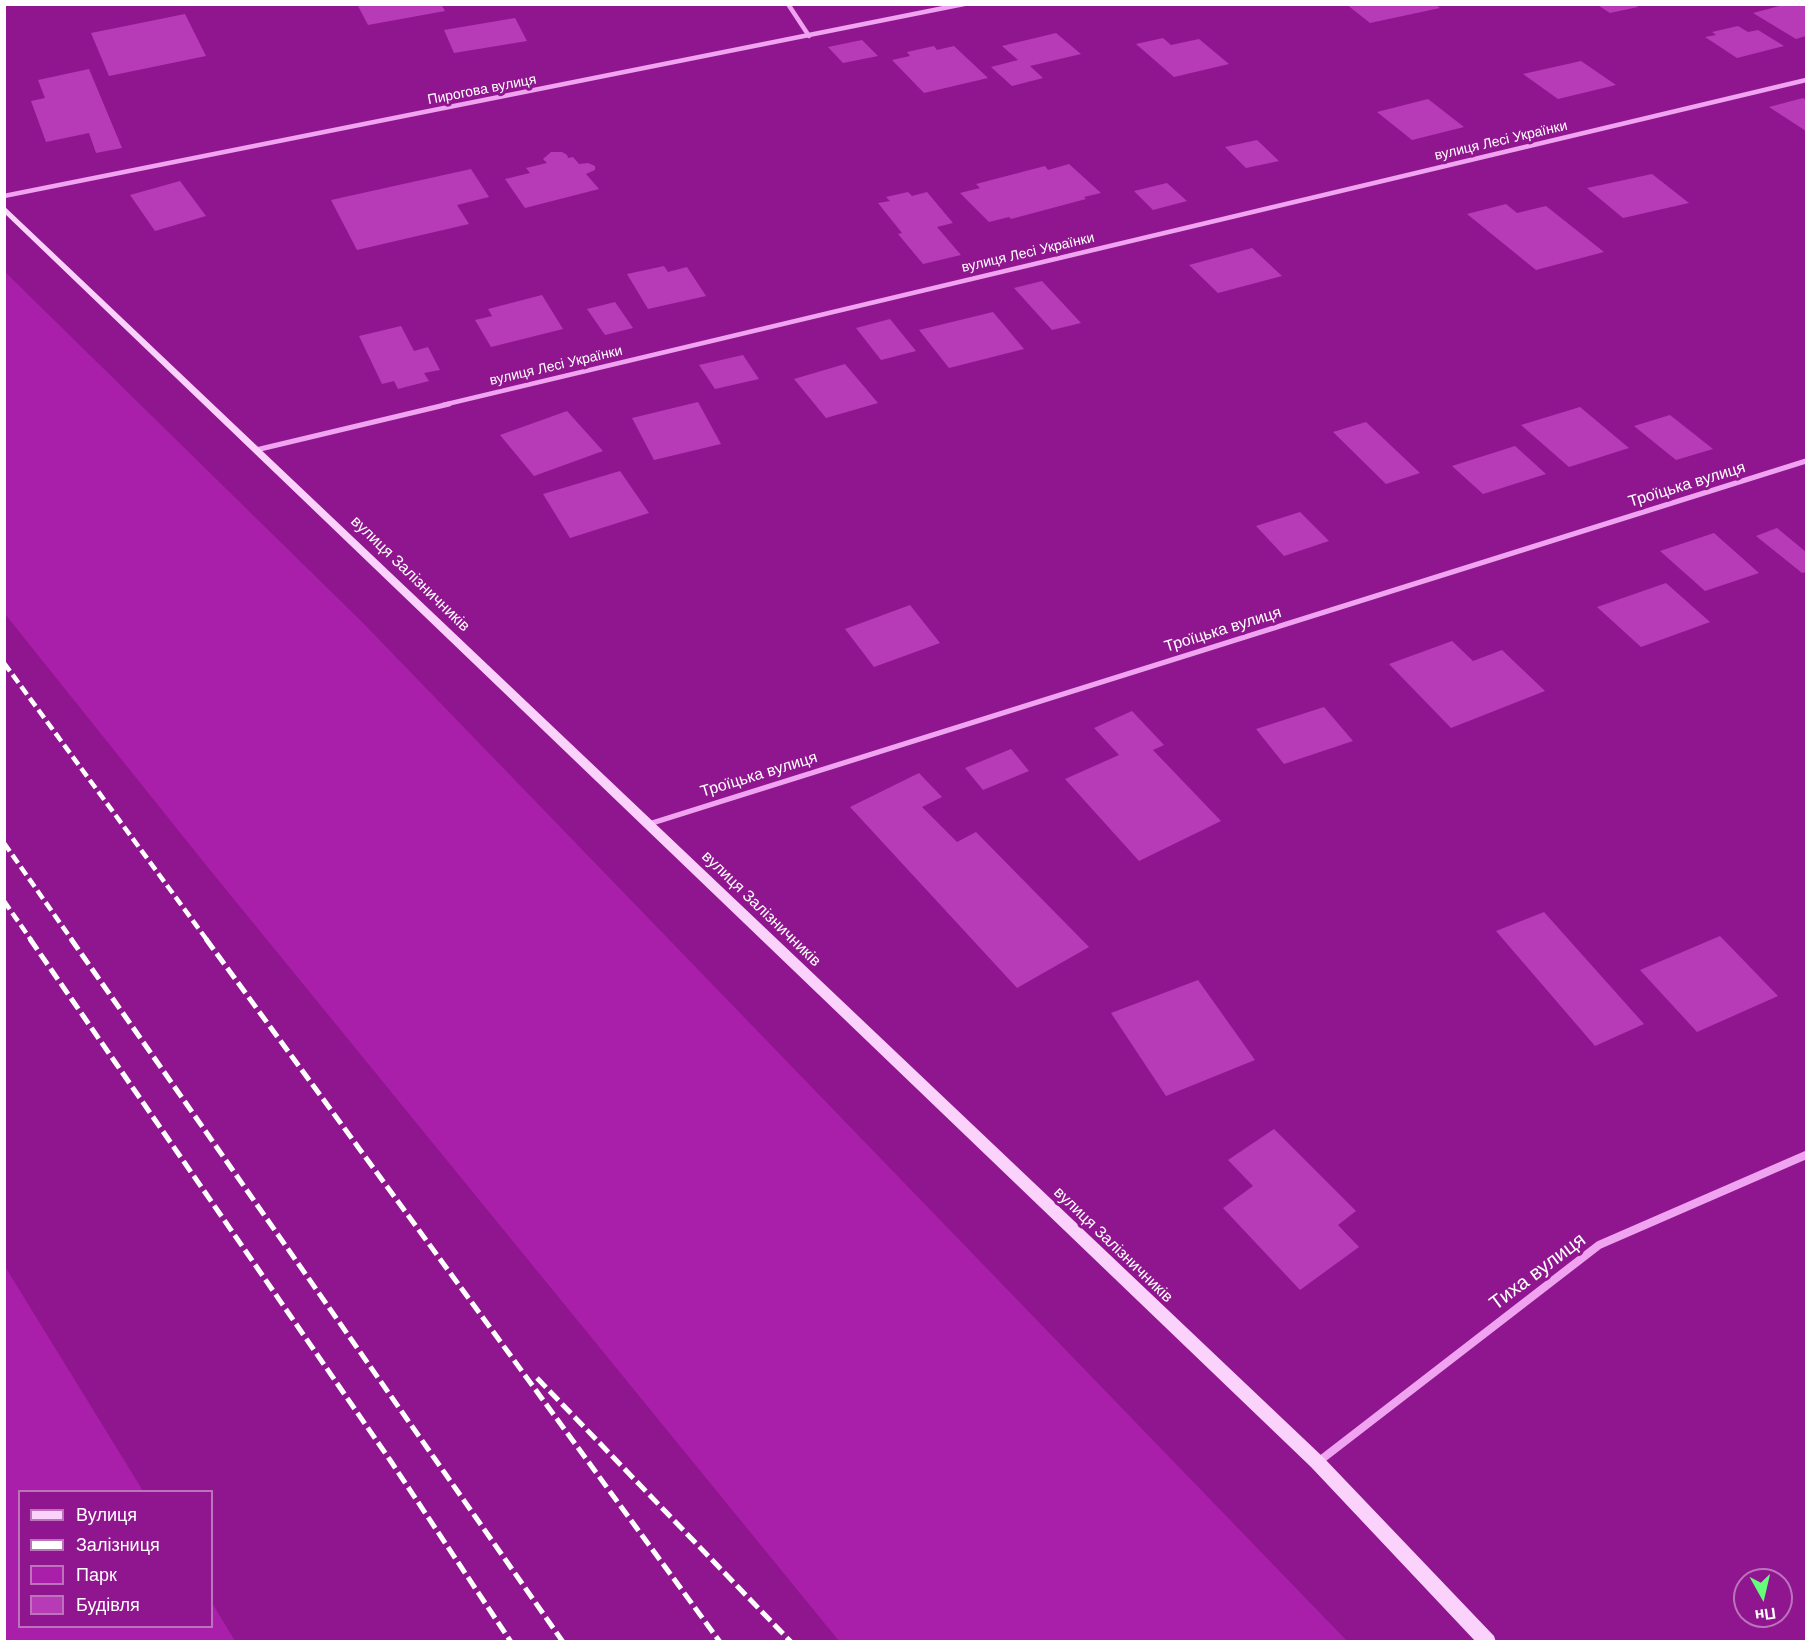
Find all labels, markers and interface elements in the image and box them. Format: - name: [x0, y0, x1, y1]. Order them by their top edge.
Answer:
- street label: Пирогова вулиця: [426, 71, 538, 109]
- street label: вулиця Лесі Українки: [1433, 118, 1569, 164]
- street label: вулиця Лесі Українки: [960, 230, 1096, 276]
- street label: вулиця Лесі Українки: [488, 343, 624, 389]
- street label: Троїцька вулиця: [1626, 458, 1748, 512]
- street label: вулиця Залізничників: [346, 512, 474, 636]
- street label: Троїцька вулиця: [1162, 603, 1284, 657]
- street label: Троїцька вулиця: [698, 748, 820, 802]
- street label: вулиця Залізничників: [697, 847, 825, 971]
- street label: вулиця Залізничників: [1049, 1183, 1177, 1307]
- street label: Тиха вулиця: [1485, 1228, 1591, 1316]
- legend: [18, 1490, 213, 1628]
- text: Вулиця: [76, 1505, 137, 1525]
- text: Залізниця: [76, 1535, 160, 1555]
- text: Парк: [76, 1565, 117, 1585]
- north arrow: [1733, 1568, 1793, 1628]
- text: Будівля: [76, 1595, 140, 1615]
- text: Пн: [1754, 1604, 1777, 1624]

